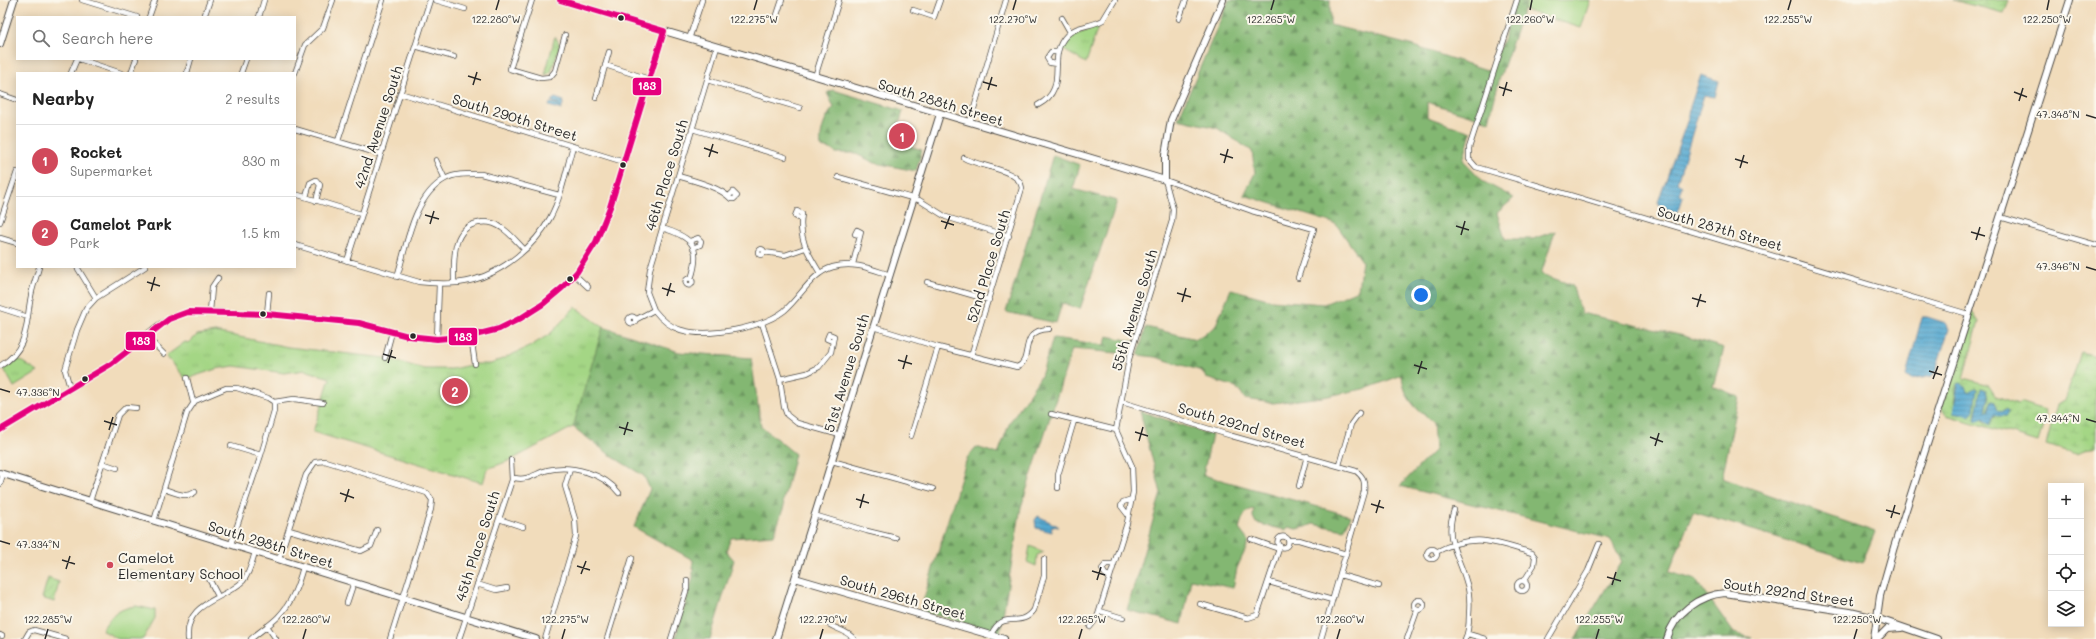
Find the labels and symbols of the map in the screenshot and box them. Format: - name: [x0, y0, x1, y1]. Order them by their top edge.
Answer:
- text: 122.280°W: [472, 12, 521, 26]
- text: 122.275°W: [730, 12, 778, 26]
- text: 122.270°W: [989, 12, 1037, 26]
- text: 122.265°W: [1247, 12, 1296, 26]
- text: 122.260°W: [1506, 12, 1555, 26]
- text: 122.255°W: [1764, 12, 1812, 26]
- text: 122.250°W: [2023, 12, 2072, 26]
- unlabelled marker: [616, 13, 626, 23]
- street label: 42nd Avenue South: [349, 63, 407, 191]
- street label: South 288th Street: [876, 74, 1006, 130]
- line badge: 183: [632, 77, 662, 96]
- text: 183: [638, 78, 657, 93]
- street label: South 290th Street: [450, 89, 580, 145]
- text: 47.348°N: [2036, 107, 2080, 121]
- street label: 46th Place South: [640, 117, 692, 233]
- pin: 1: [889, 121, 915, 151]
- unlabelled marker: [618, 160, 628, 170]
- street label: South 287th Street: [1655, 201, 1785, 255]
- street label: 52nd Place South: [962, 207, 1014, 325]
- street label: 55th Avenue South: [1107, 247, 1161, 373]
- text: 47.346°N: [2036, 259, 2080, 273]
- unlabelled marker: [565, 274, 575, 284]
- your location: [1411, 285, 1431, 305]
- unlabelled marker: [258, 309, 268, 319]
- street label: 51st Avenue South: [819, 311, 873, 434]
- line badge: 183: [448, 327, 478, 346]
- text: 183: [454, 329, 473, 344]
- line badge: 183: [125, 331, 156, 351]
- unlabelled marker: [408, 331, 418, 341]
- text: 183: [132, 333, 151, 348]
- unlabelled marker: [80, 374, 90, 384]
- pin: 2: [442, 376, 468, 406]
- text: 47.336°N: [16, 385, 60, 399]
- street label: South 292nd Street: [1176, 398, 1308, 452]
- text: 47.344°N: [2036, 411, 2080, 425]
- street label: 45th Place South: [450, 488, 504, 604]
- street label: South 298th Street: [206, 516, 336, 572]
- text: 47.334°N: [16, 537, 60, 551]
- place label: Camelot Elementary School: [118, 548, 244, 583]
- marker: Camelot Elementary School: [105, 560, 115, 570]
- street label: South 296th Street: [838, 570, 968, 624]
- street label: South 292nd Street: [1722, 573, 1856, 611]
- text: 122.285°W: [24, 612, 73, 626]
- text: 122.280°W: [282, 612, 331, 626]
- text: 122.275°W: [541, 612, 589, 626]
- text: 122.270°W: [799, 612, 847, 626]
- text: 122.265°W: [1058, 612, 1107, 626]
- text: 122.260°W: [1316, 612, 1365, 626]
- text: 122.255°W: [1575, 612, 1623, 626]
- text: 122.250°W: [1833, 612, 1882, 626]

